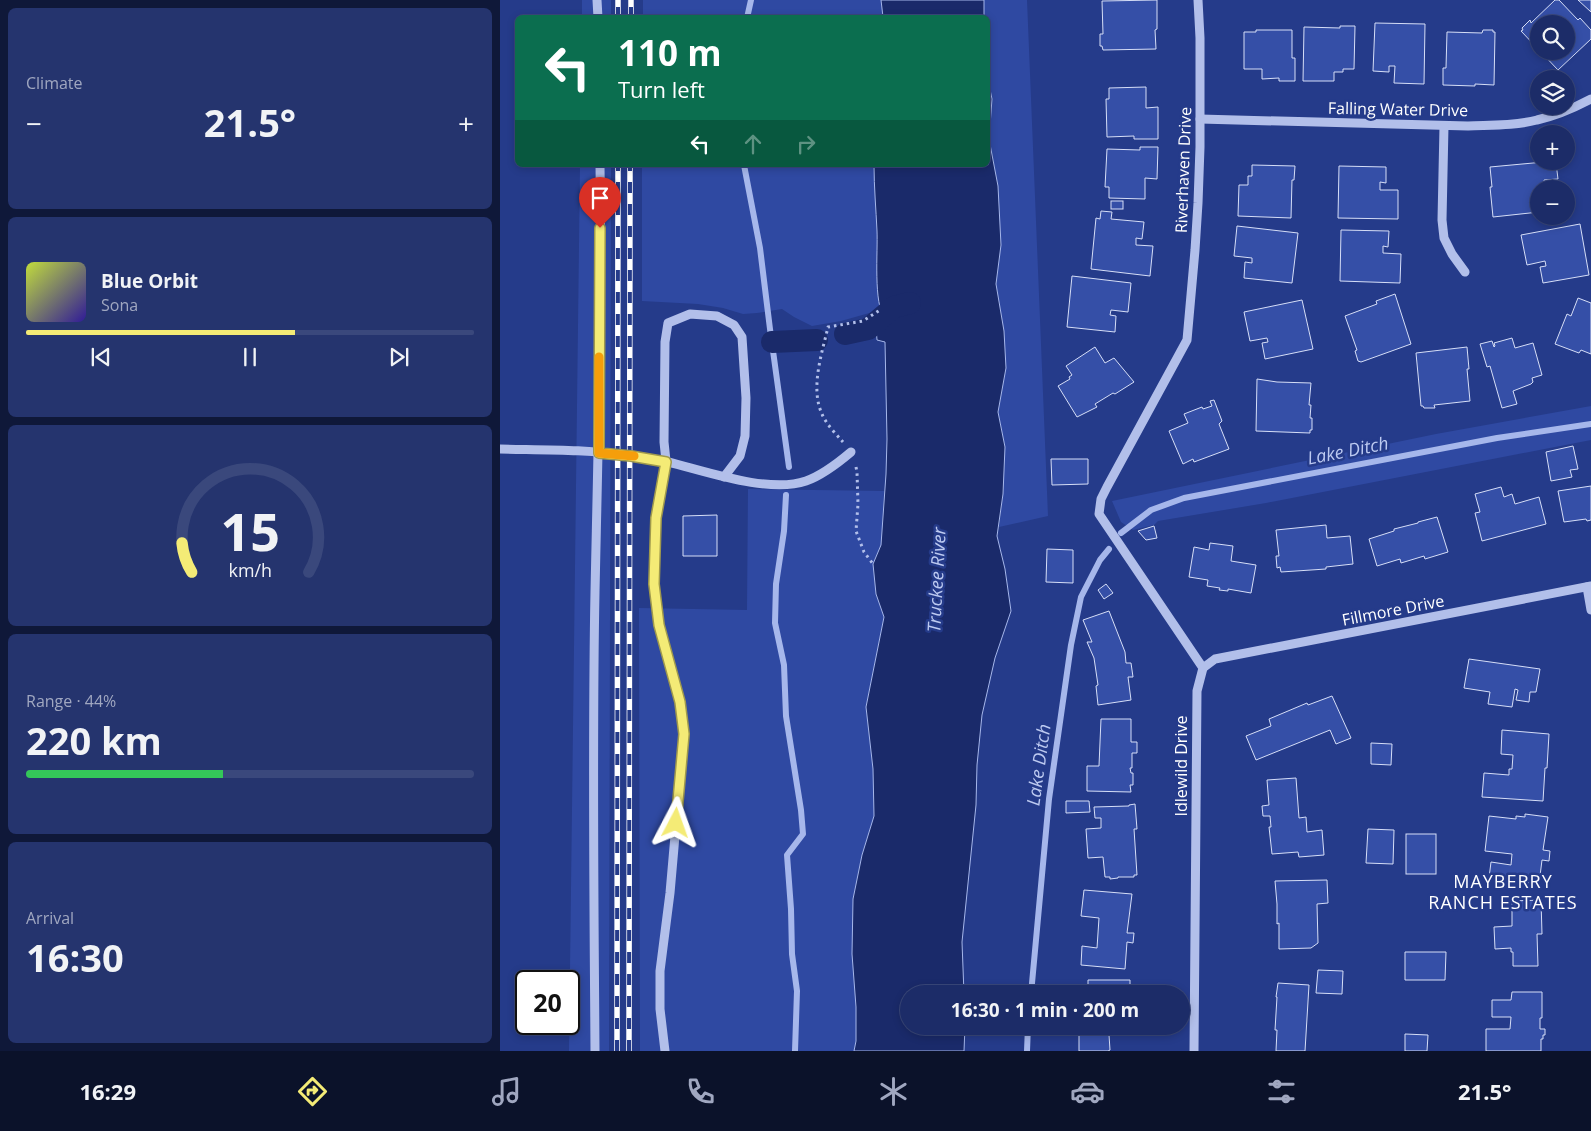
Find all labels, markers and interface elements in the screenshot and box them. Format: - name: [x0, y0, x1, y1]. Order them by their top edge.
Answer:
- map controls: [1530, 15, 1575, 225]
- button: search: [1530, 15, 1575, 60]
- text: 110 m: [618, 29, 722, 76]
- icon: left: [535, 35, 600, 100]
- button: layers: [1530, 70, 1575, 115]
- text: Climate: [26, 72, 83, 94]
- text: Turn left: [618, 74, 705, 104]
- text: 21.5°: [204, 96, 296, 148]
- street label: Falling Water Drive: [1328, 97, 1468, 121]
- text: −: [26, 104, 42, 142]
- text: +: [458, 104, 474, 142]
- street label: Riverhaven Drive: [1170, 107, 1196, 233]
- button: +: [1530, 125, 1575, 170]
- icon: left: [686, 130, 714, 158]
- icon: ahead: [739, 130, 767, 158]
- icon: right: [792, 130, 820, 158]
- pin: [579, 177, 621, 228]
- button: −: [1530, 180, 1575, 225]
- icon: arrive: [586, 184, 614, 212]
- text: Blue Orbit: [101, 268, 198, 294]
- text: Sona: [101, 294, 138, 316]
- icon: previous: [87, 343, 115, 371]
- icon: pause: [236, 343, 264, 371]
- icon: next: [385, 343, 413, 371]
- water label: Lake Ditch: [1305, 430, 1390, 470]
- text: 15: [220, 495, 280, 566]
- water label: Truckee River: [921, 526, 951, 633]
- text: km/h: [228, 558, 272, 582]
- street label: Fillmore Drive: [1340, 589, 1446, 631]
- text: Range · 44%: [26, 690, 116, 712]
- text: 220 km: [26, 714, 162, 766]
- street label: Idlewild Drive: [1170, 716, 1192, 816]
- water label: Lake Ditch: [1020, 722, 1056, 807]
- position arrow: [649, 796, 701, 848]
- district label: MAYBERRY RANCH ESTATES: [1428, 869, 1578, 914]
- text: Arrival: [26, 907, 74, 929]
- text: 16:30: [26, 931, 124, 983]
- speed limit sign: 20: [515, 970, 580, 1035]
- text: 16:30 · 1 min · 200 m: [951, 997, 1139, 1023]
- icon: directions: [295, 1074, 330, 1109]
- icon: music: [489, 1074, 524, 1109]
- icon: phone: [683, 1074, 718, 1109]
- icon: climate: [876, 1074, 911, 1109]
- icon: car: [1070, 1074, 1105, 1109]
- icon: filters: [1264, 1074, 1299, 1109]
- text: 16:29: [79, 1076, 136, 1106]
- text: 21.5°: [1458, 1076, 1511, 1106]

